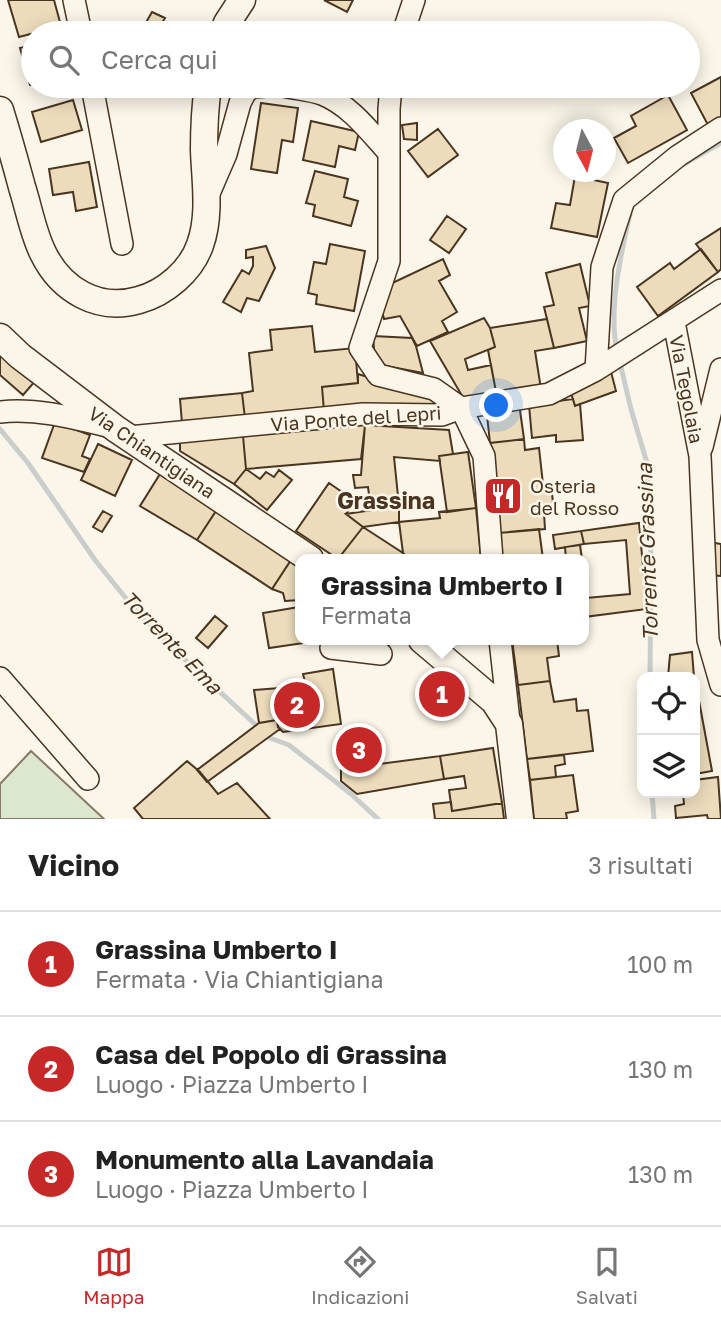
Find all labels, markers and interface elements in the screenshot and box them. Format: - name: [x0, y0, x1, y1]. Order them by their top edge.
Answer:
- search box: [21, 21, 700, 98]
- icon: search: [45, 41, 83, 79]
- text: Cerca qui: [101, 44, 218, 75]
- north arrow: [553, 119, 616, 182]
- street label: Via Tegolaia: [665, 333, 709, 445]
- your location: [479, 388, 513, 422]
- street label: Via Chiantigiana: [84, 401, 220, 503]
- street label: Via Ponte del Lepri: [270, 401, 442, 435]
- water label: Torrente Grassina: [631, 462, 663, 641]
- place label: Osteria del Rosso: [530, 474, 619, 519]
- restaurant icon: Osteria del Rosso: [482, 475, 524, 517]
- district label: Grassina: [337, 486, 435, 514]
- popup: [295, 554, 589, 645]
- text: Grassina Umberto I: [321, 570, 563, 601]
- water label: Torrente Ema: [116, 585, 229, 700]
- text: Fermata: [321, 601, 412, 629]
- pin: 1: [419, 668, 465, 720]
- map controls: [637, 672, 700, 798]
- button: locate: [637, 672, 700, 735]
- pin: 2: [274, 679, 320, 731]
- pin: 3: [336, 724, 382, 776]
- button: layers: [637, 735, 700, 798]
- text: Vicino: [28, 847, 119, 883]
- text: 3 risultati: [588, 851, 693, 879]
- text: Grassina Umberto I: [95, 934, 338, 965]
- text: 1: [45, 950, 57, 978]
- text: 100 m: [627, 950, 693, 978]
- text: Fermata · Via Chiantigiana: [95, 965, 383, 993]
- text: Casa del Popolo di Grassina: [95, 1039, 447, 1070]
- text: 2: [44, 1055, 58, 1083]
- text: 130 m: [628, 1055, 693, 1083]
- text: Luogo · Piazza Umberto I: [95, 1070, 368, 1098]
- text: Monumento alla Lavandaia: [95, 1144, 434, 1175]
- text: 3: [44, 1160, 58, 1188]
- text: 130 m: [628, 1160, 693, 1188]
- text: Luogo · Piazza Umberto I: [95, 1175, 368, 1203]
- tab: Mappa: [83, 1243, 144, 1308]
- tab: Indicazioni: [311, 1243, 409, 1308]
- tab: Salvati: [576, 1243, 638, 1308]

